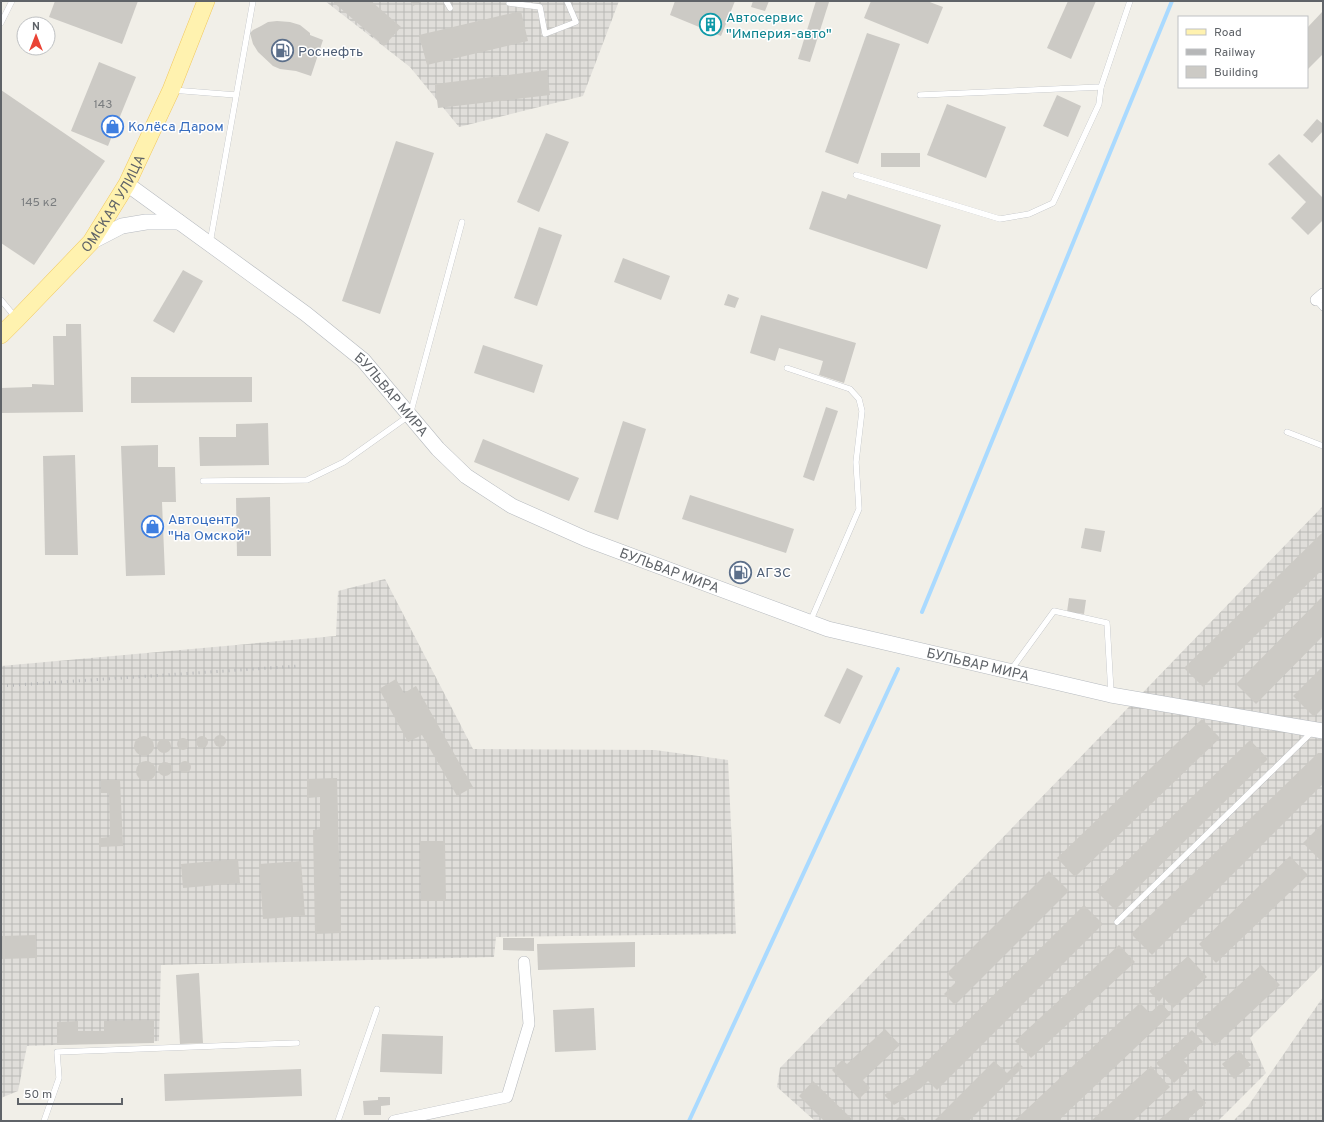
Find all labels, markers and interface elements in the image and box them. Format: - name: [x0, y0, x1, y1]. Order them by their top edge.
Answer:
- place label: Автосервис "Империя-авто": [726, 10, 832, 43]
- building icon: Автосервис "Империя-авто": [697, 12, 723, 38]
- north arrow: [16, 16, 56, 56]
- legend: [1178, 16, 1308, 88]
- text: N: [32, 20, 40, 34]
- text: Road: [1214, 25, 1242, 41]
- fuel station icon: Роснефть: [270, 38, 296, 64]
- place label: Роснефть: [298, 44, 363, 61]
- text: Railway: [1214, 45, 1255, 61]
- text: Building: [1214, 65, 1258, 81]
- house number: 143: [94, 97, 112, 113]
- shop icon: Колёса Даром: [99, 113, 125, 139]
- place label: Колёса Даром: [128, 119, 224, 136]
- street label: ОМСКАЯ УЛИЦА: [78, 152, 150, 257]
- house number: 145 к2: [21, 195, 57, 211]
- street label: БУЛЬВАР МИРА: [350, 349, 431, 441]
- place label: Автоцентр "На Омской": [168, 512, 250, 545]
- shop icon: Автоцентр "На Омской": [139, 514, 165, 540]
- street label: БУЛЬВАР МИРА: [617, 545, 722, 598]
- fuel station icon: АГЗС: [727, 559, 753, 585]
- place label: АГЗС: [756, 565, 791, 582]
- street label: БУЛЬВАР МИРА: [925, 645, 1031, 686]
- scale bar: [18, 1080, 122, 1106]
- text: 50 m: [24, 1087, 52, 1103]

